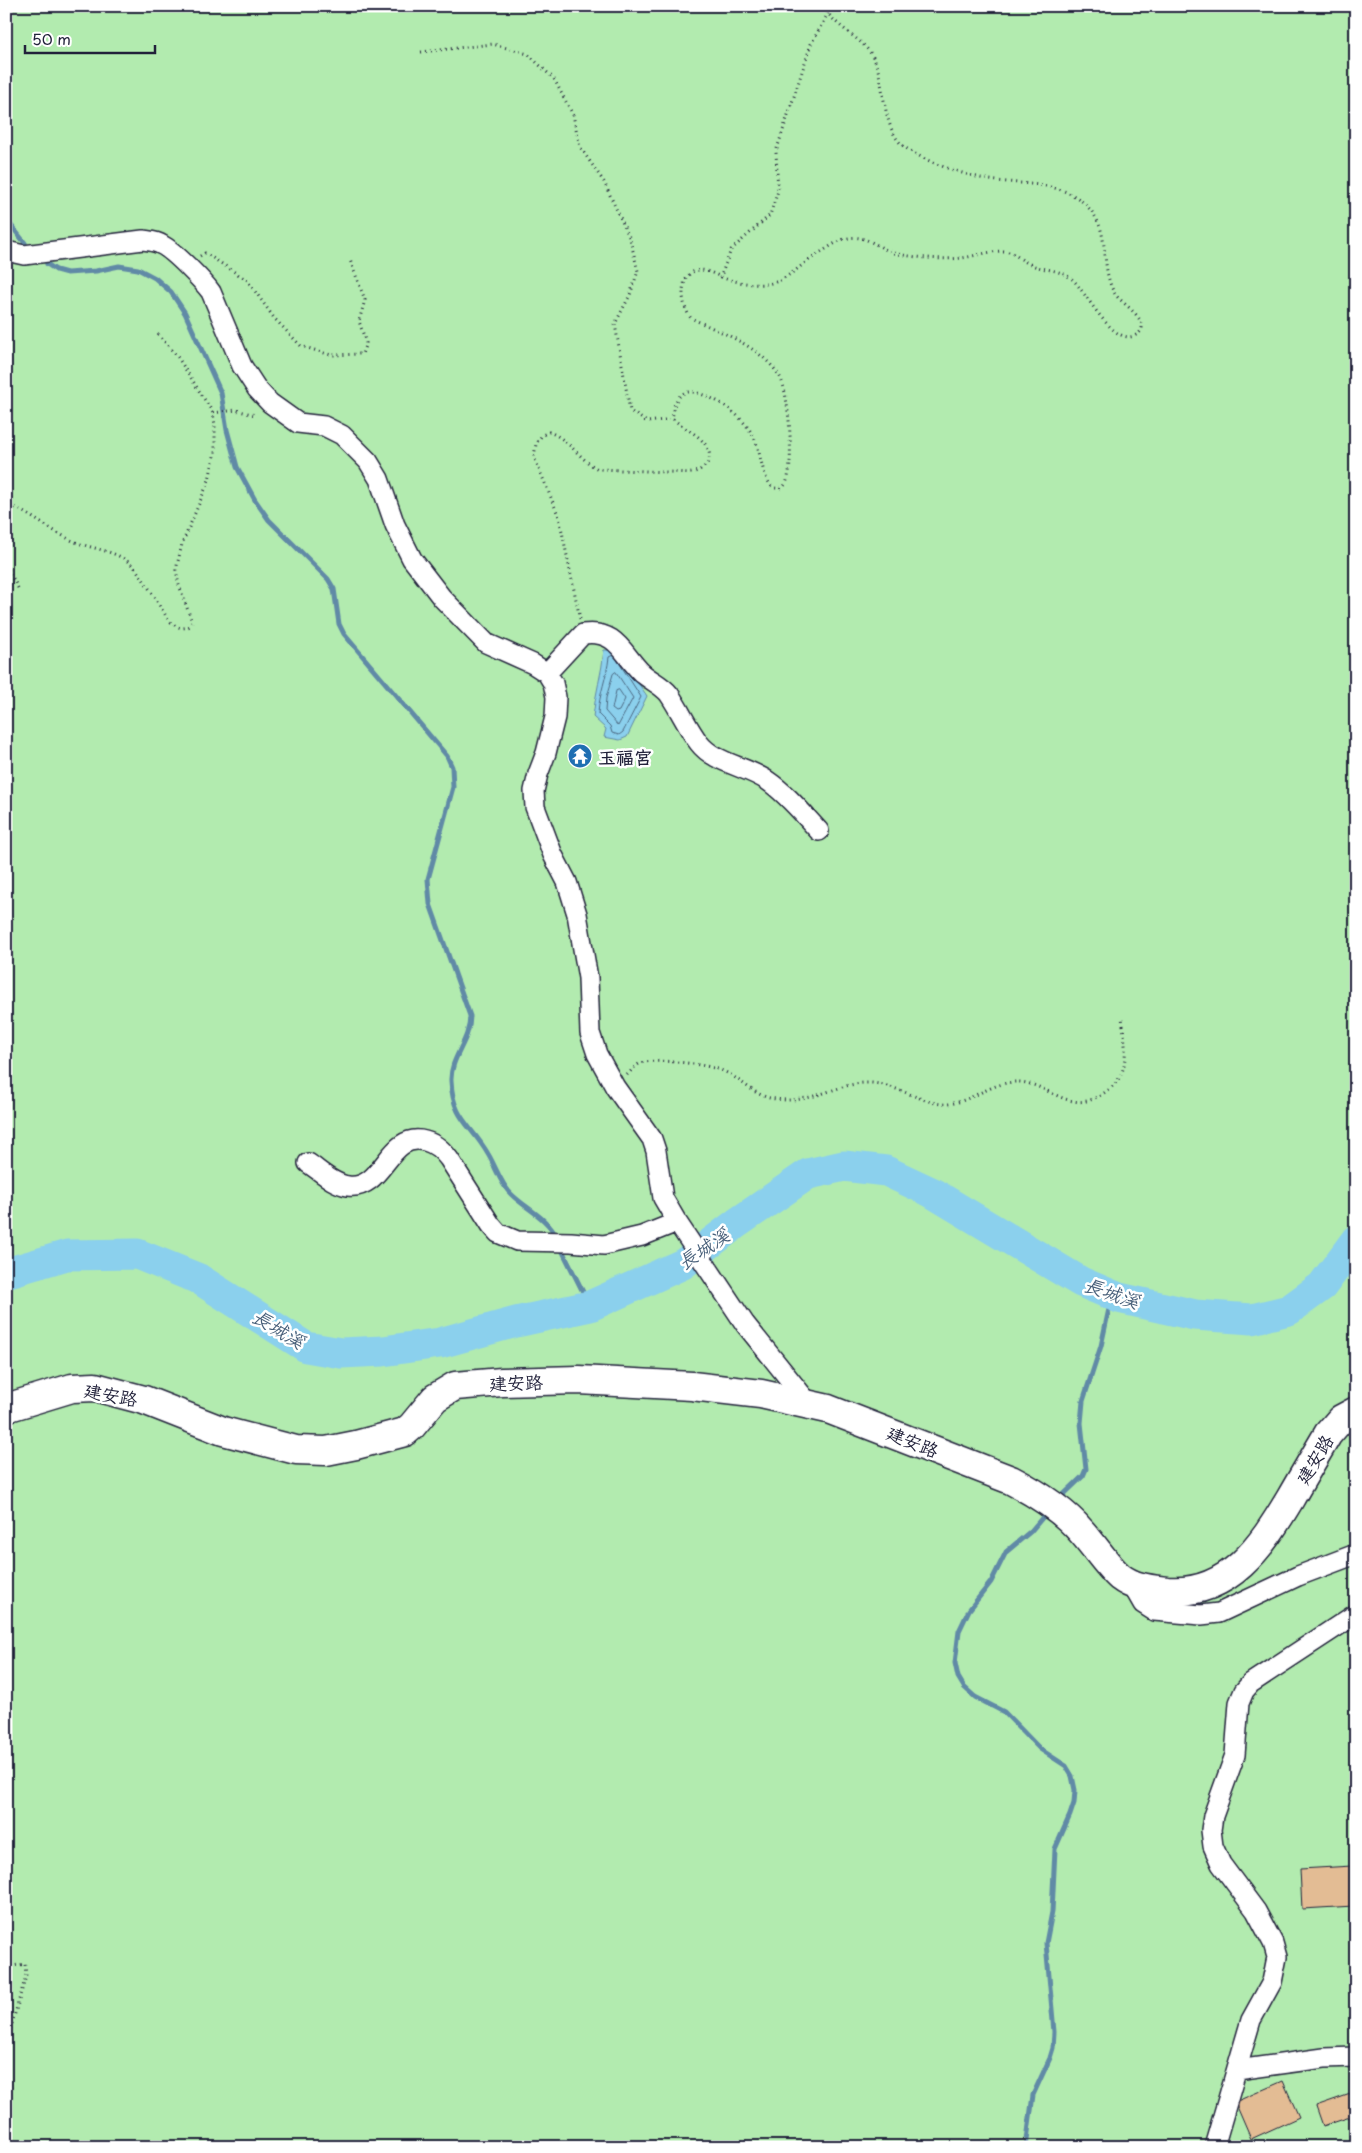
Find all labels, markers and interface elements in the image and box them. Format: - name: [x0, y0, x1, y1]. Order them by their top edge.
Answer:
- scale bar: [25, 22, 155, 54]
- text: 50 m: [32, 27, 71, 50]
- temple icon: 玉福宮: [567, 743, 593, 769]
- place label: 玉福宮: [598, 743, 652, 770]
- water label: 長城溪: [672, 1220, 735, 1276]
- water label: 長城溪: [1080, 1269, 1144, 1315]
- water label: 長城溪: [247, 1301, 311, 1355]
- street label: 建安路: [489, 1368, 543, 1396]
- street label: 建安路: [82, 1376, 140, 1412]
- street label: 建安路: [883, 1418, 943, 1464]
- street label: 建安路: [1289, 1429, 1339, 1489]

